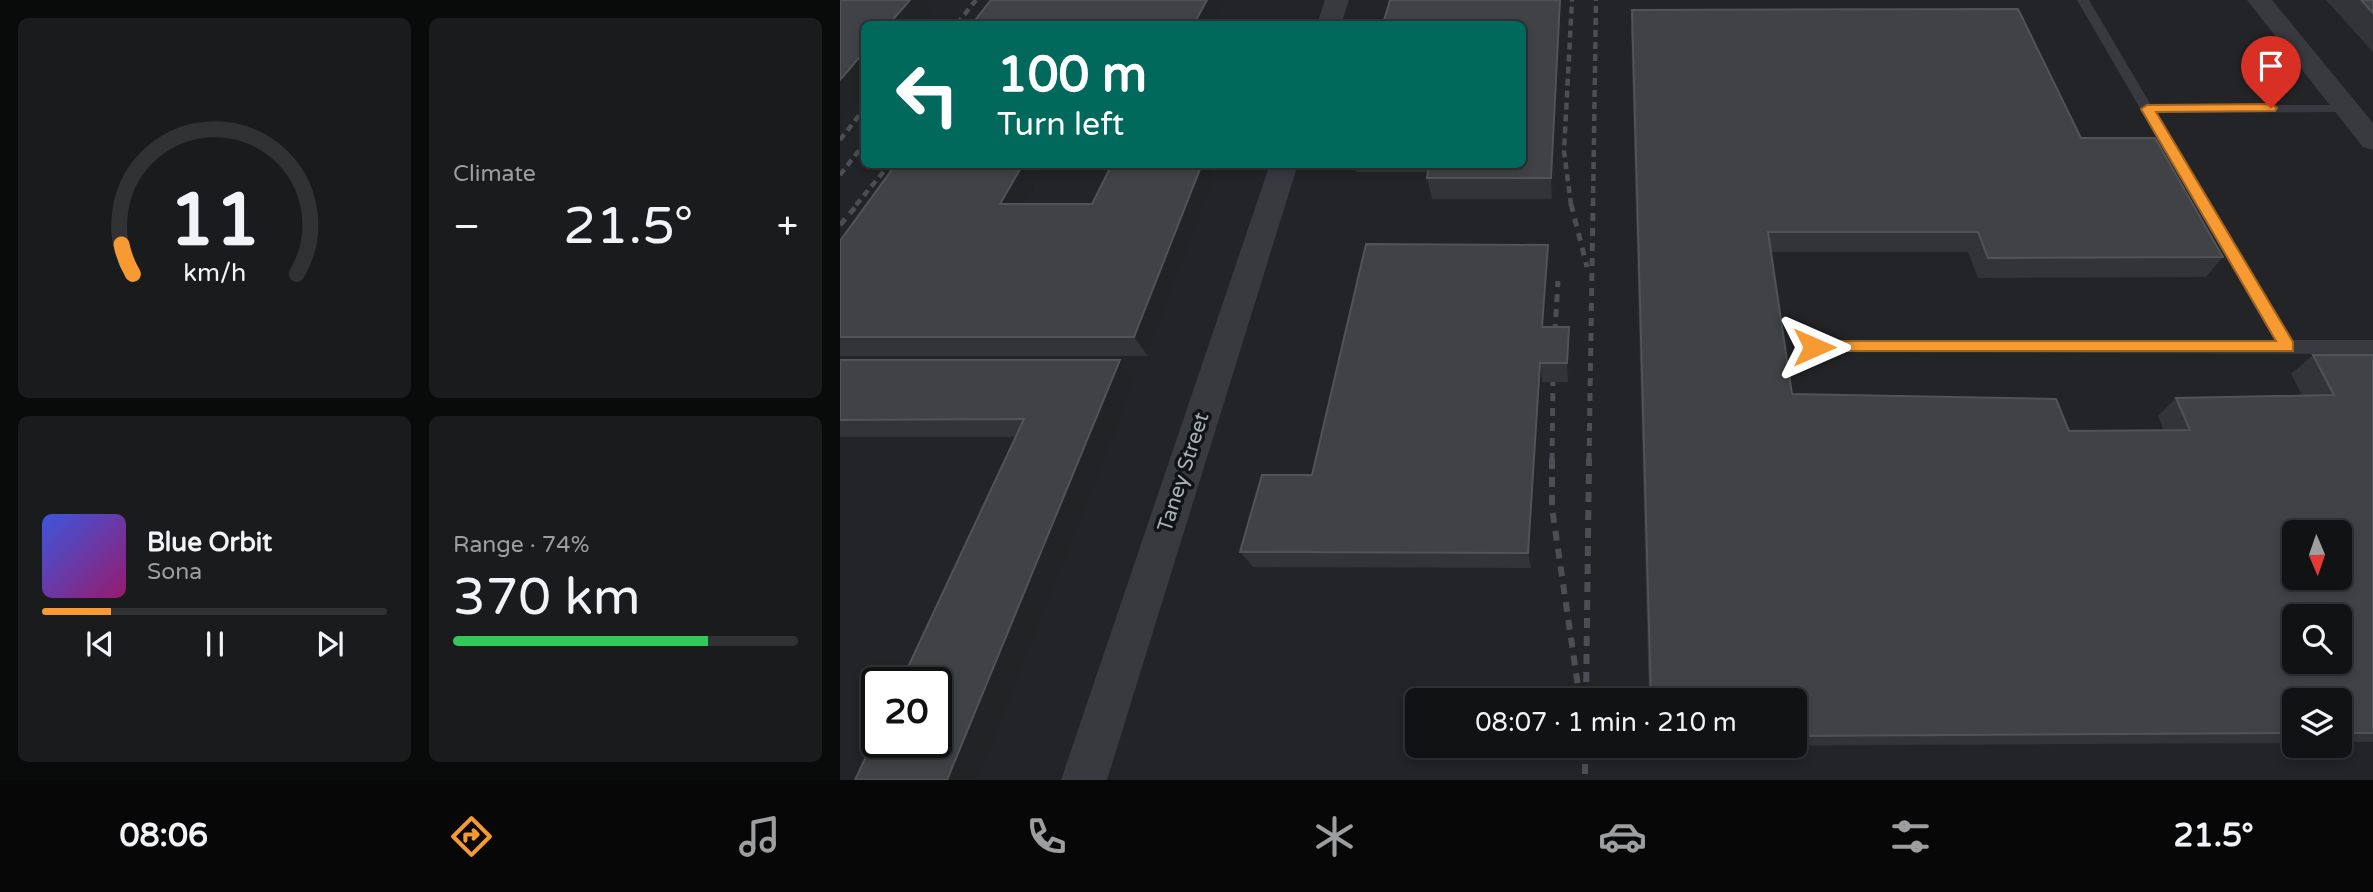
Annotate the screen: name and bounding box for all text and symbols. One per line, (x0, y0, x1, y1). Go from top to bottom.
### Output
pin (2241, 36, 2301, 108)
text: 100 m (997, 46, 1147, 105)
icon: arrive (2252, 47, 2290, 85)
icon: left (882, 49, 973, 140)
text: Turn left (997, 106, 1124, 144)
text: Climate (453, 160, 536, 188)
text: 11 (169, 177, 260, 265)
text: 21.5° (563, 195, 693, 258)
text: − (453, 204, 480, 250)
text: + (777, 204, 798, 250)
text: km/h (183, 258, 246, 288)
position arrow (1777, 310, 1851, 384)
street label: Taney Street (1152, 409, 1215, 535)
north arrow (2282, 520, 2352, 590)
map controls (2282, 520, 2352, 758)
text: Blue Orbit (147, 527, 272, 558)
text: Range · 74% (453, 531, 589, 559)
text: Sona (147, 558, 202, 586)
text: 370 km (453, 566, 641, 629)
button: search (2282, 604, 2352, 674)
icon: previous (81, 625, 119, 663)
icon: pause (196, 625, 234, 663)
icon: next (311, 625, 349, 663)
speed limit sign: 20 (861, 667, 952, 758)
button: layers (2282, 688, 2352, 758)
text: 08:07 · 1 min · 210 m (1475, 707, 1737, 738)
icon: directions (447, 812, 496, 861)
icon: music (735, 812, 784, 861)
icon: phone (1022, 812, 1071, 861)
icon: climate (1310, 812, 1359, 861)
icon: car (1598, 812, 1647, 861)
icon: filters (1886, 812, 1935, 861)
text: 08:06 (119, 817, 208, 855)
text: 21.5° (2173, 817, 2254, 855)

